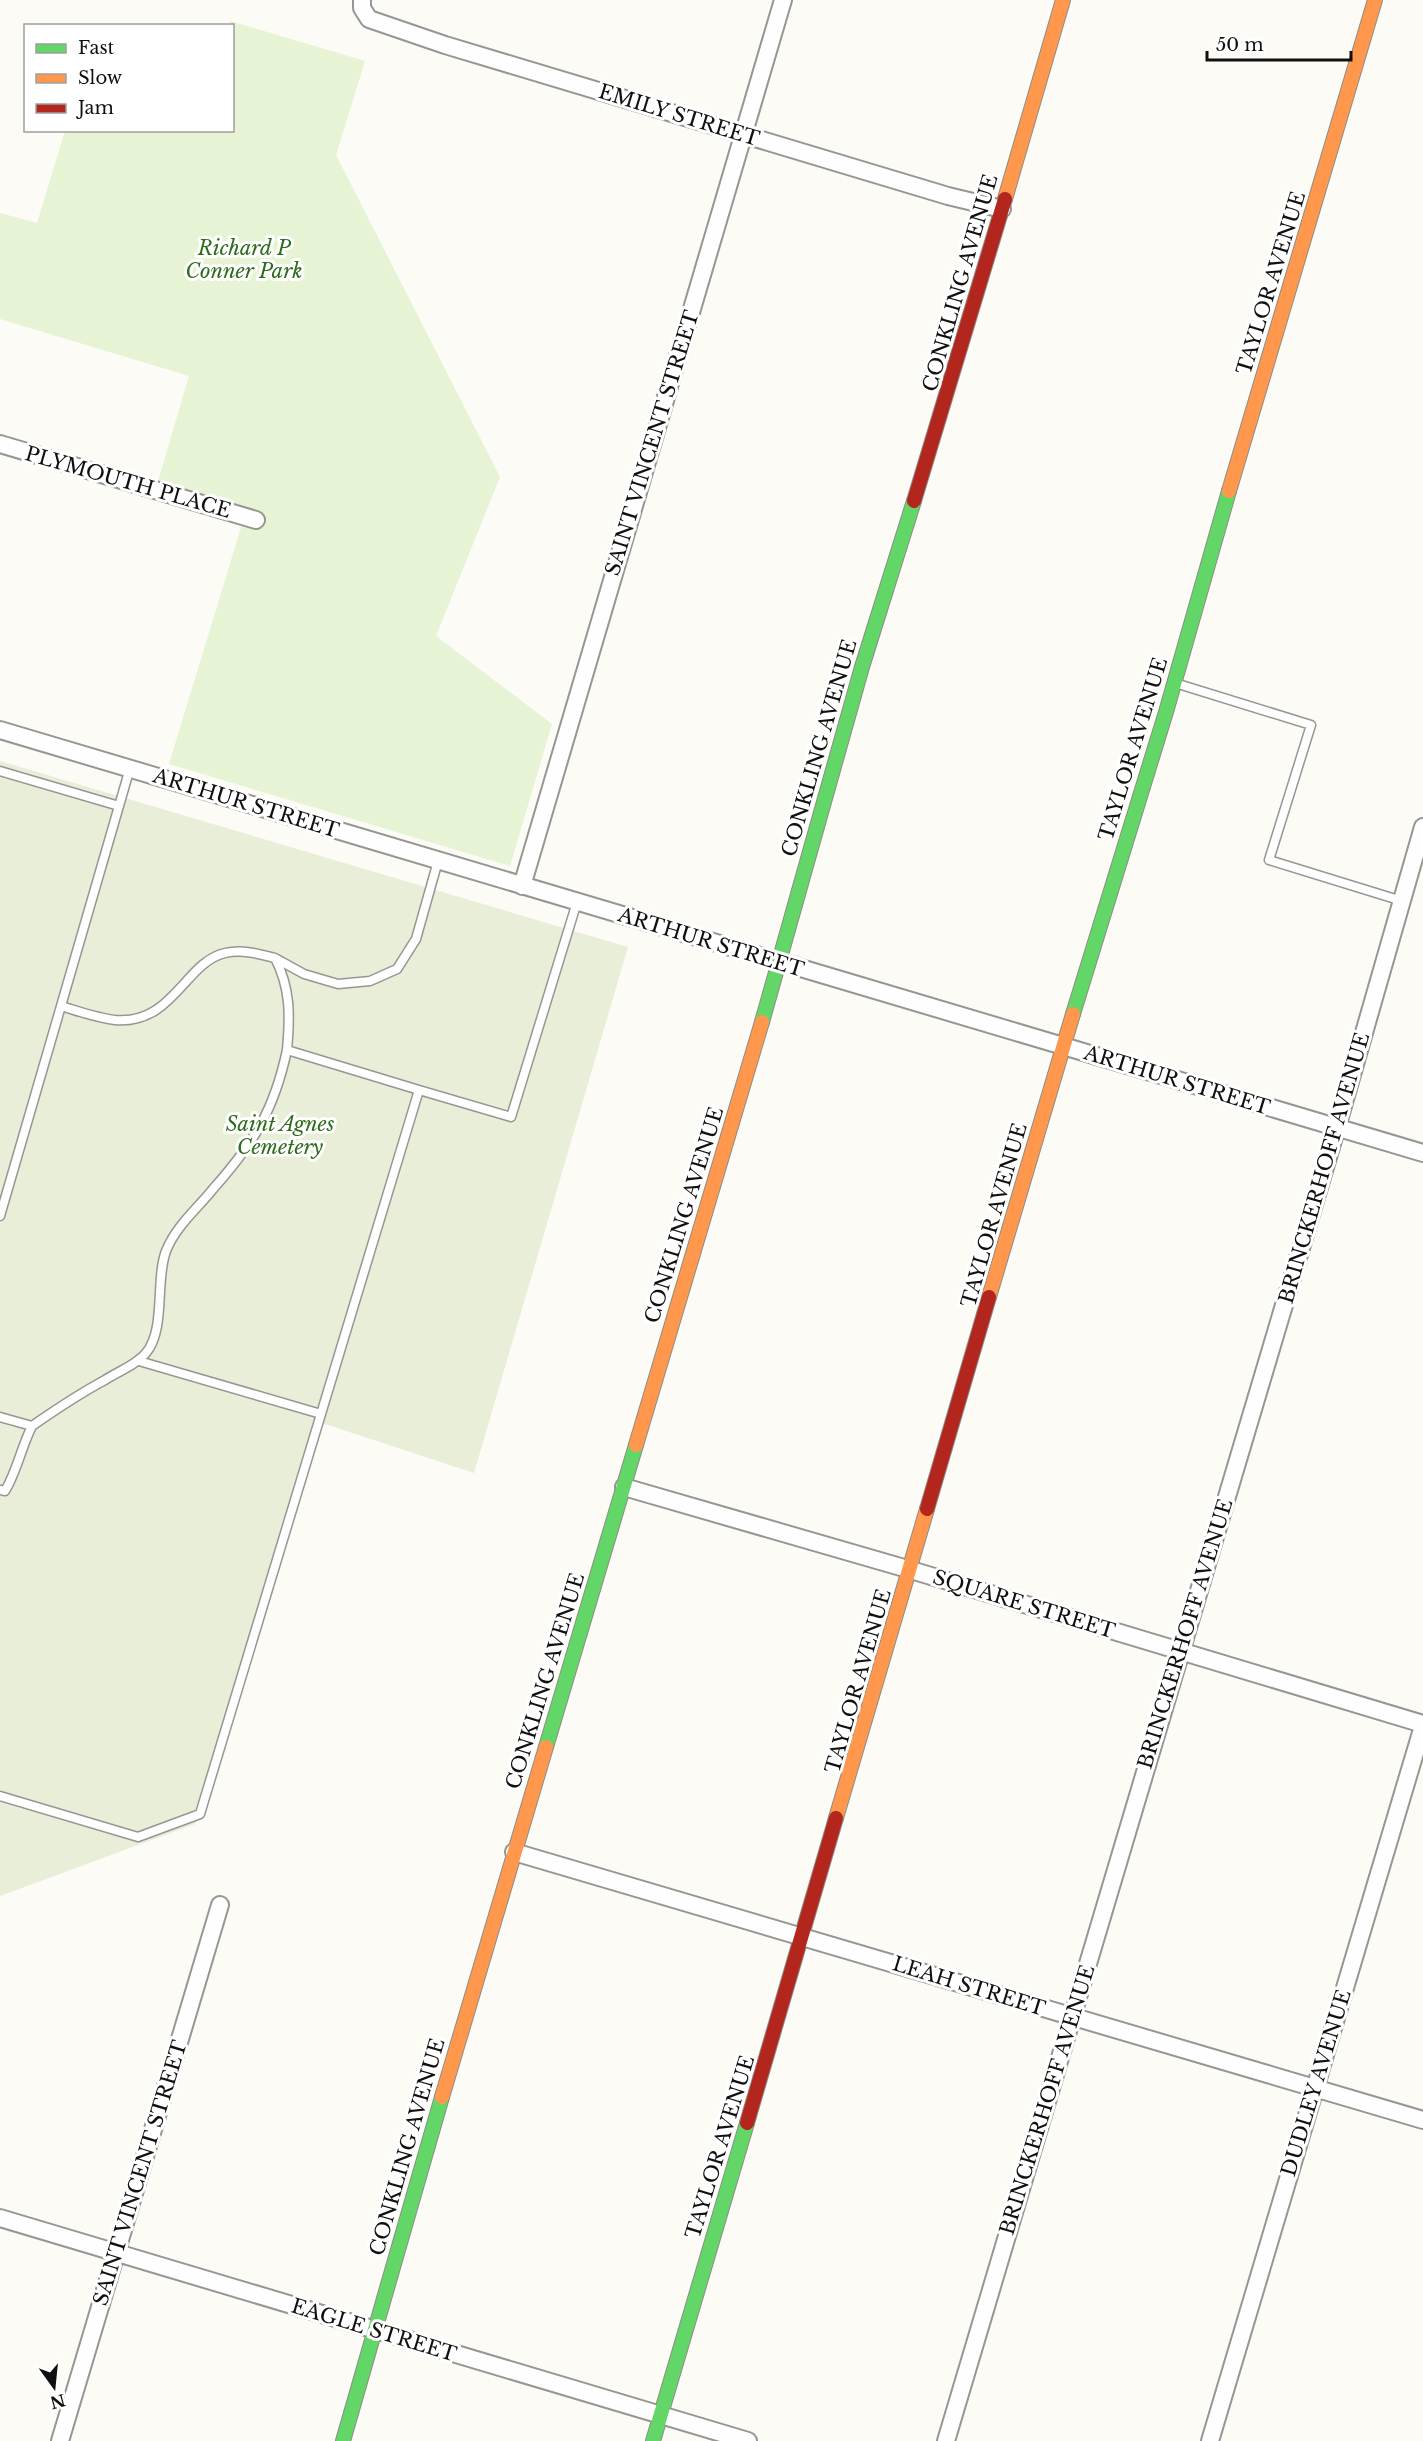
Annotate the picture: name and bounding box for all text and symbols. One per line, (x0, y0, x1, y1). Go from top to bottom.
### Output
legend (24, 24, 234, 132)
scale bar (1207, 24, 1351, 62)
text: 50 m (1216, 34, 1264, 56)
text: Fast (78, 37, 115, 59)
text: Slow (78, 67, 123, 89)
street label: EMILY STREET (596, 79, 762, 151)
text: Jam (76, 97, 114, 119)
street label: CONKLING AVENUE (917, 172, 1003, 394)
street label: TAYLOR AVENUE (1232, 188, 1310, 378)
park label: Richard P Conner Park (185, 236, 303, 283)
street label: SAINT VINCENT STREET (600, 308, 704, 578)
street label: PLYMOUTH PLACE (22, 441, 234, 523)
street label: CONKLING AVENUE (776, 637, 862, 859)
street label: TAYLOR AVENUE (1094, 654, 1172, 844)
street label: ARTHUR STREET (149, 763, 342, 843)
street label: ARTHUR STREET (614, 902, 807, 982)
street label: BRINCKERHOFF AVENUE (1274, 1030, 1374, 1306)
street label: ARTHUR STREET (1080, 1040, 1273, 1120)
street label: CONKLING AVENUE (640, 1104, 728, 1326)
park label: Saint Agnes Cemetery (226, 1112, 335, 1159)
street label: TAYLOR AVENUE (956, 1120, 1032, 1310)
street label: BRINCKERHOFF AVENUE (1132, 1496, 1238, 1772)
street label: SQUARE STREET (930, 1565, 1118, 1643)
street label: CONKLING AVENUE (501, 1570, 589, 1792)
street label: TAYLOR AVENUE (820, 1586, 896, 1776)
street label: LEAH STREET (890, 1951, 1048, 2021)
street label: BRINCKERHOFF AVENUE (994, 1962, 1100, 2238)
street label: DUDLEY AVENUE (1276, 1987, 1356, 2179)
street label: CONKLING AVENUE (364, 2036, 450, 2258)
street label: SAINT VINCENT STREET (88, 2038, 192, 2308)
street label: TAYLOR AVENUE (681, 2052, 759, 2242)
street label: EAGLE STREET (289, 2293, 459, 2367)
north arrow (24, 2357, 84, 2417)
text: N (48, 2390, 68, 2413)

